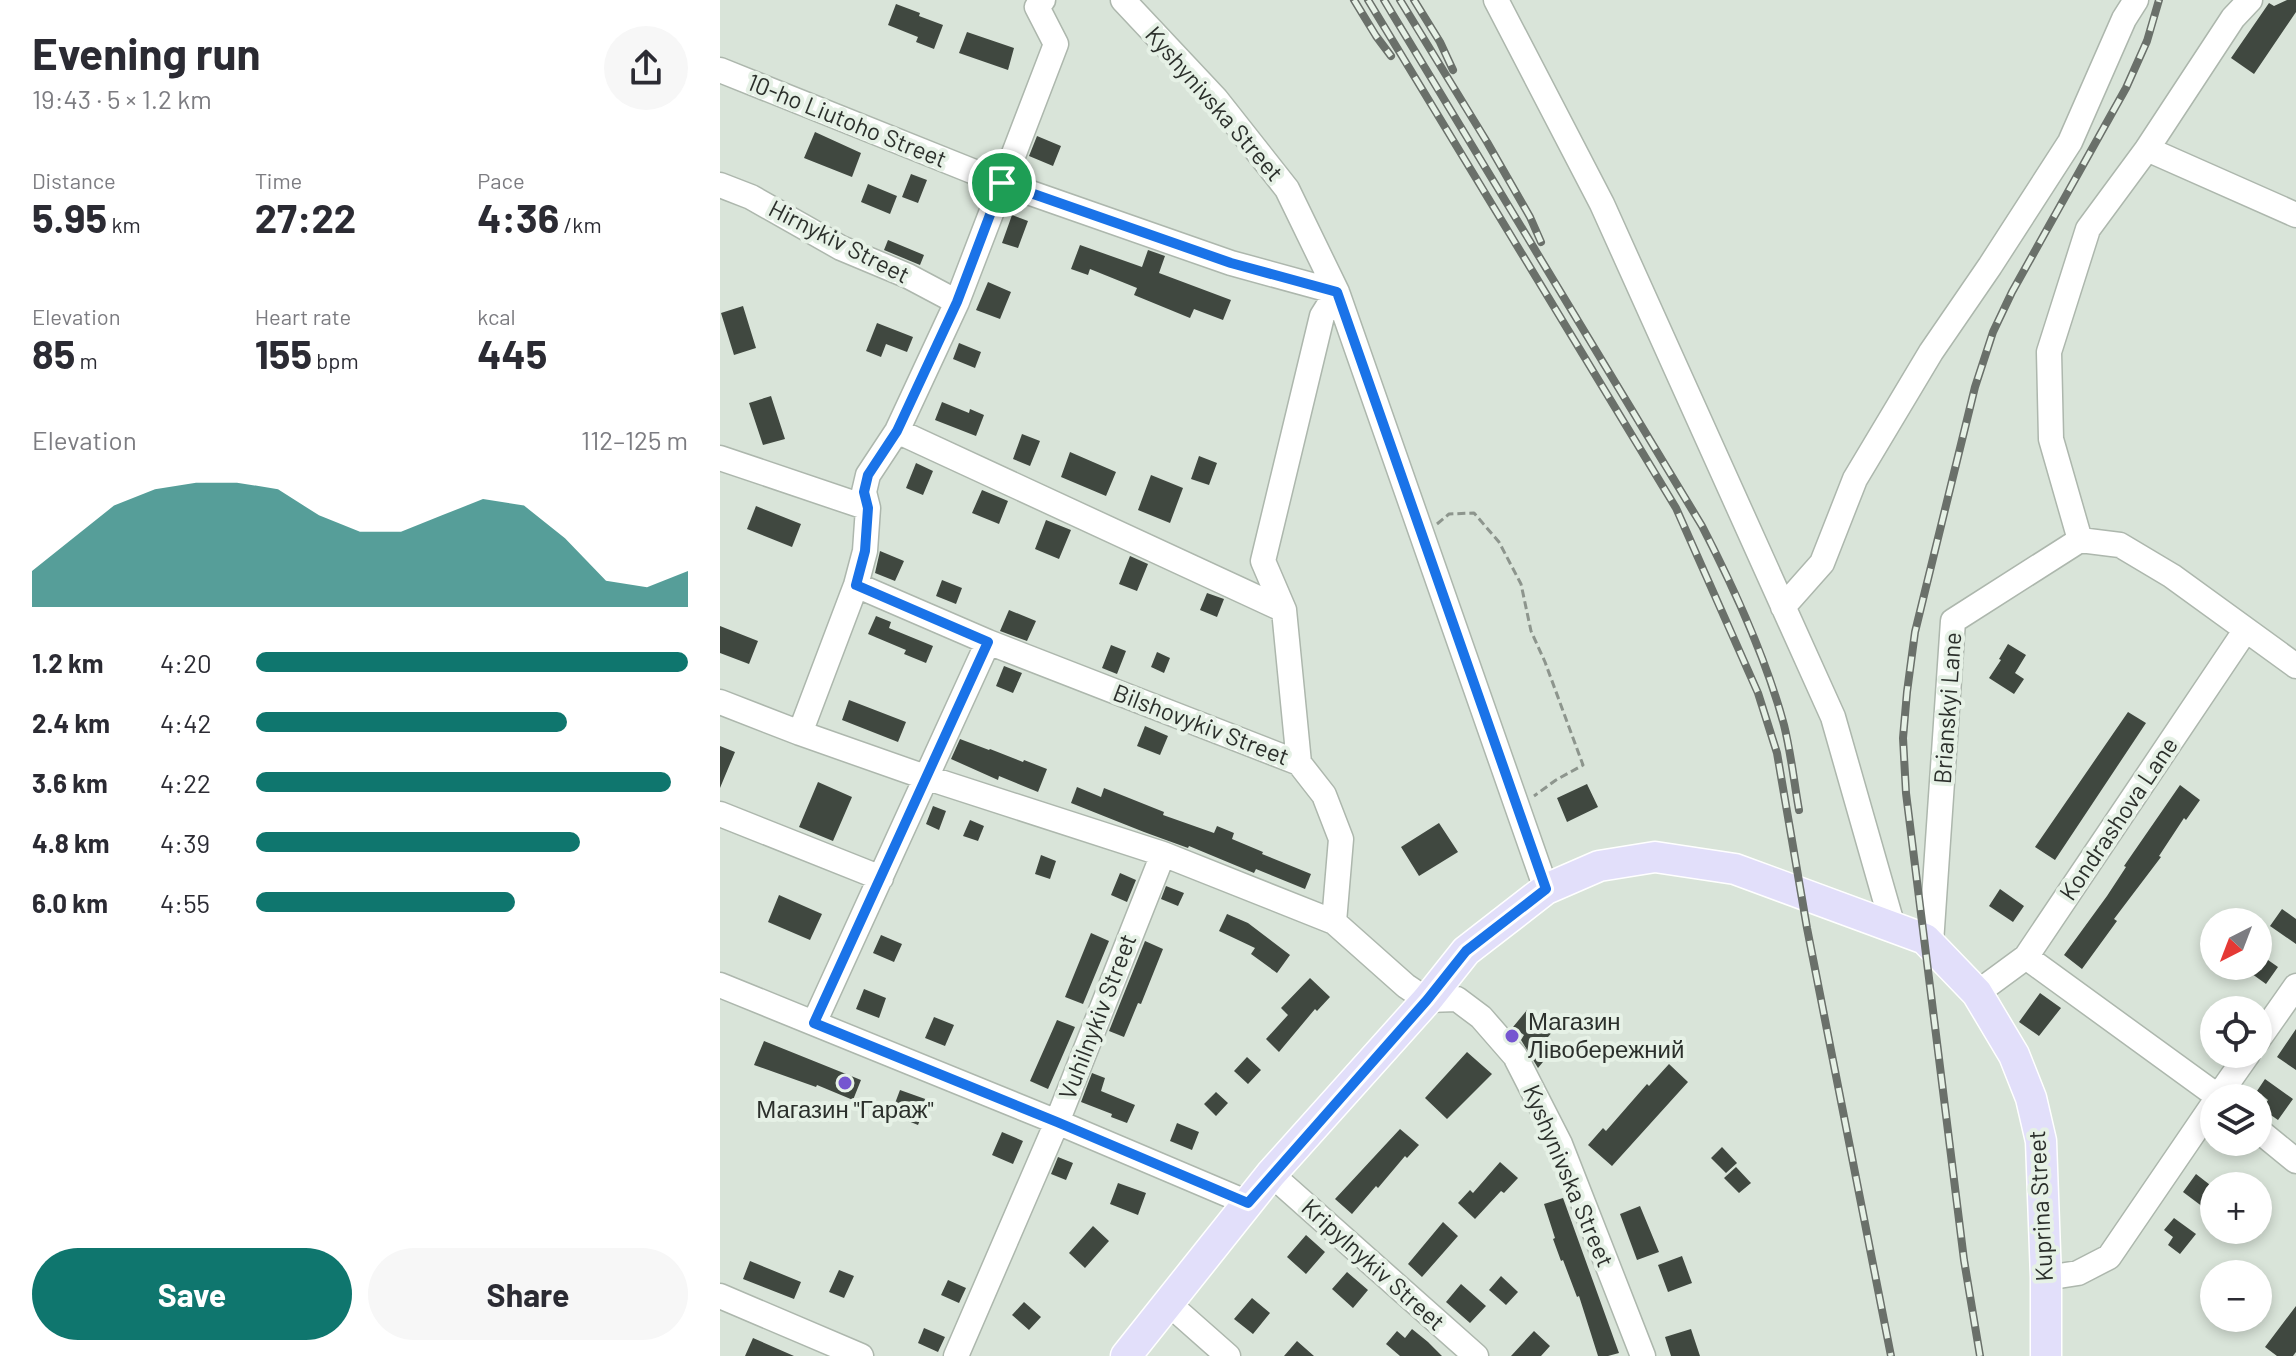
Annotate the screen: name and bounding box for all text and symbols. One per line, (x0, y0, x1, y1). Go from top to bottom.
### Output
street label: Kyshynivska Street (1140, 20, 1290, 186)
text: Evening run (32, 26, 261, 79)
button: share (604, 26, 688, 110)
street label: 10-ho Liutoho Street (744, 66, 951, 173)
text: 19:43 · 5 × 1.2 km (32, 83, 212, 114)
pin (968, 149, 1036, 217)
icon: arrive (980, 161, 1024, 205)
text: Distance (32, 167, 116, 193)
text: Time (255, 167, 302, 193)
text: Pace (477, 167, 525, 193)
text: 5.95 (32, 193, 107, 241)
text: 27:22 (255, 193, 356, 241)
text: 4:36 (477, 193, 559, 241)
street label: Hirnykiv Street (764, 193, 915, 289)
text: km (107, 211, 141, 237)
text: /km (559, 211, 602, 237)
text: Elevation (32, 303, 121, 329)
text: Heart rate (255, 303, 351, 329)
text: kcal (477, 303, 516, 329)
text: 85 (32, 329, 75, 377)
text: 155 (255, 329, 312, 377)
text: 445 (477, 329, 547, 377)
text: m (75, 347, 98, 373)
text: bpm (312, 347, 359, 373)
text: Elevation (32, 424, 137, 455)
text: 112–125 m (581, 424, 688, 455)
street label: Brianskyi Lane (1927, 631, 1966, 785)
text: 1.2 km (32, 647, 104, 678)
text: 4:20 (160, 647, 212, 678)
street label: Bilshovykiv Street (1110, 677, 1294, 770)
text: 2.4 km (32, 707, 110, 738)
text: 4:42 (160, 707, 211, 738)
street label: Kondrashova Lane (2052, 731, 2183, 905)
text: 3.6 km (32, 767, 108, 798)
text: 4:22 (160, 767, 211, 798)
text: 4.8 km (32, 827, 110, 858)
text: 4:39 (160, 827, 210, 858)
text: 6.0 km (32, 887, 108, 918)
text: 4:55 (160, 887, 210, 918)
north arrow (2200, 908, 2272, 980)
map controls (2200, 908, 2272, 1332)
street label: Vuhilnykiv Street (1052, 930, 1142, 1103)
button: locate (2200, 996, 2272, 1068)
place label: Магазин Лівобережний (1528, 1006, 1684, 1063)
marker: Магазин Лівобережний (1503, 1027, 1521, 1045)
marker: Магазин "Гараж" (836, 1074, 854, 1092)
street label: Kyshynivska Street (1518, 1080, 1621, 1271)
button: layers (2200, 1084, 2272, 1156)
place label: Магазин "Гараж" (756, 1094, 934, 1123)
street label: Kuprina Street (2021, 1130, 2058, 1282)
button: + (2200, 1172, 2272, 1244)
street label: Kripylnykiv Street (1296, 1192, 1452, 1336)
button: Save (32, 1248, 352, 1340)
button: Share (368, 1248, 688, 1340)
button: − (2200, 1260, 2272, 1332)

